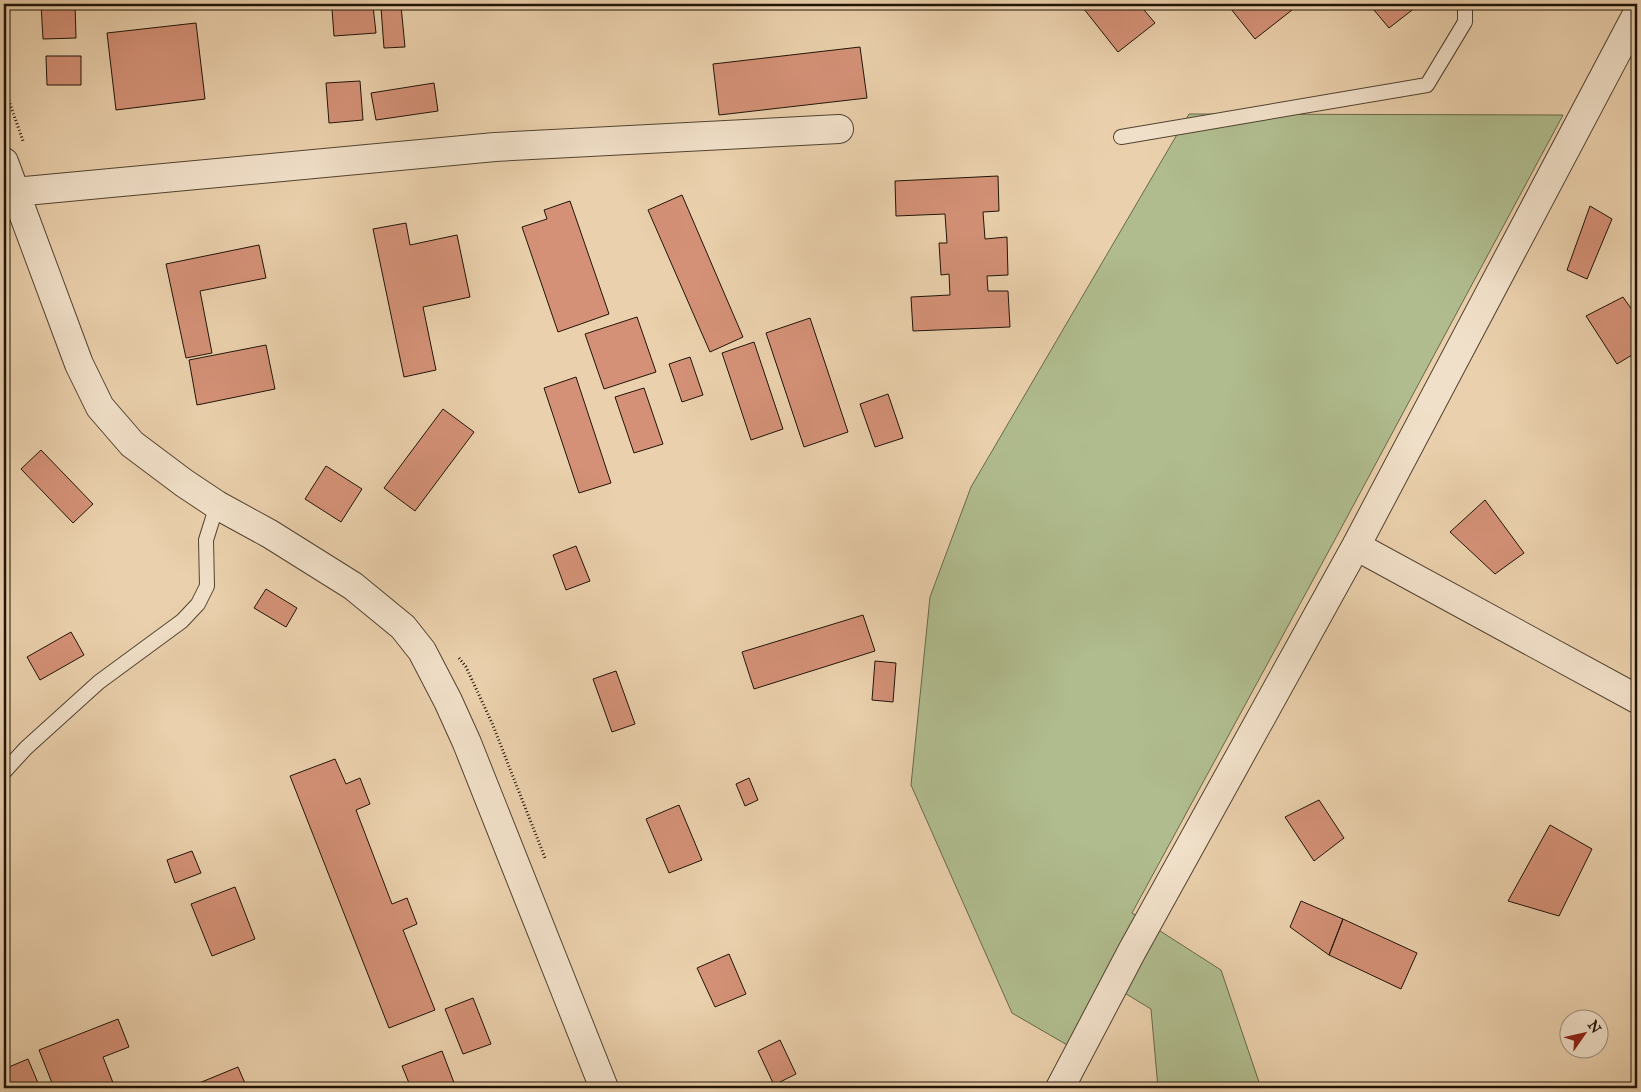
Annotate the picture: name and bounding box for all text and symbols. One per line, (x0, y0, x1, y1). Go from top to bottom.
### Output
north arrow (1558, 1010, 1608, 1060)
text: N (1584, 1017, 1605, 1037)

